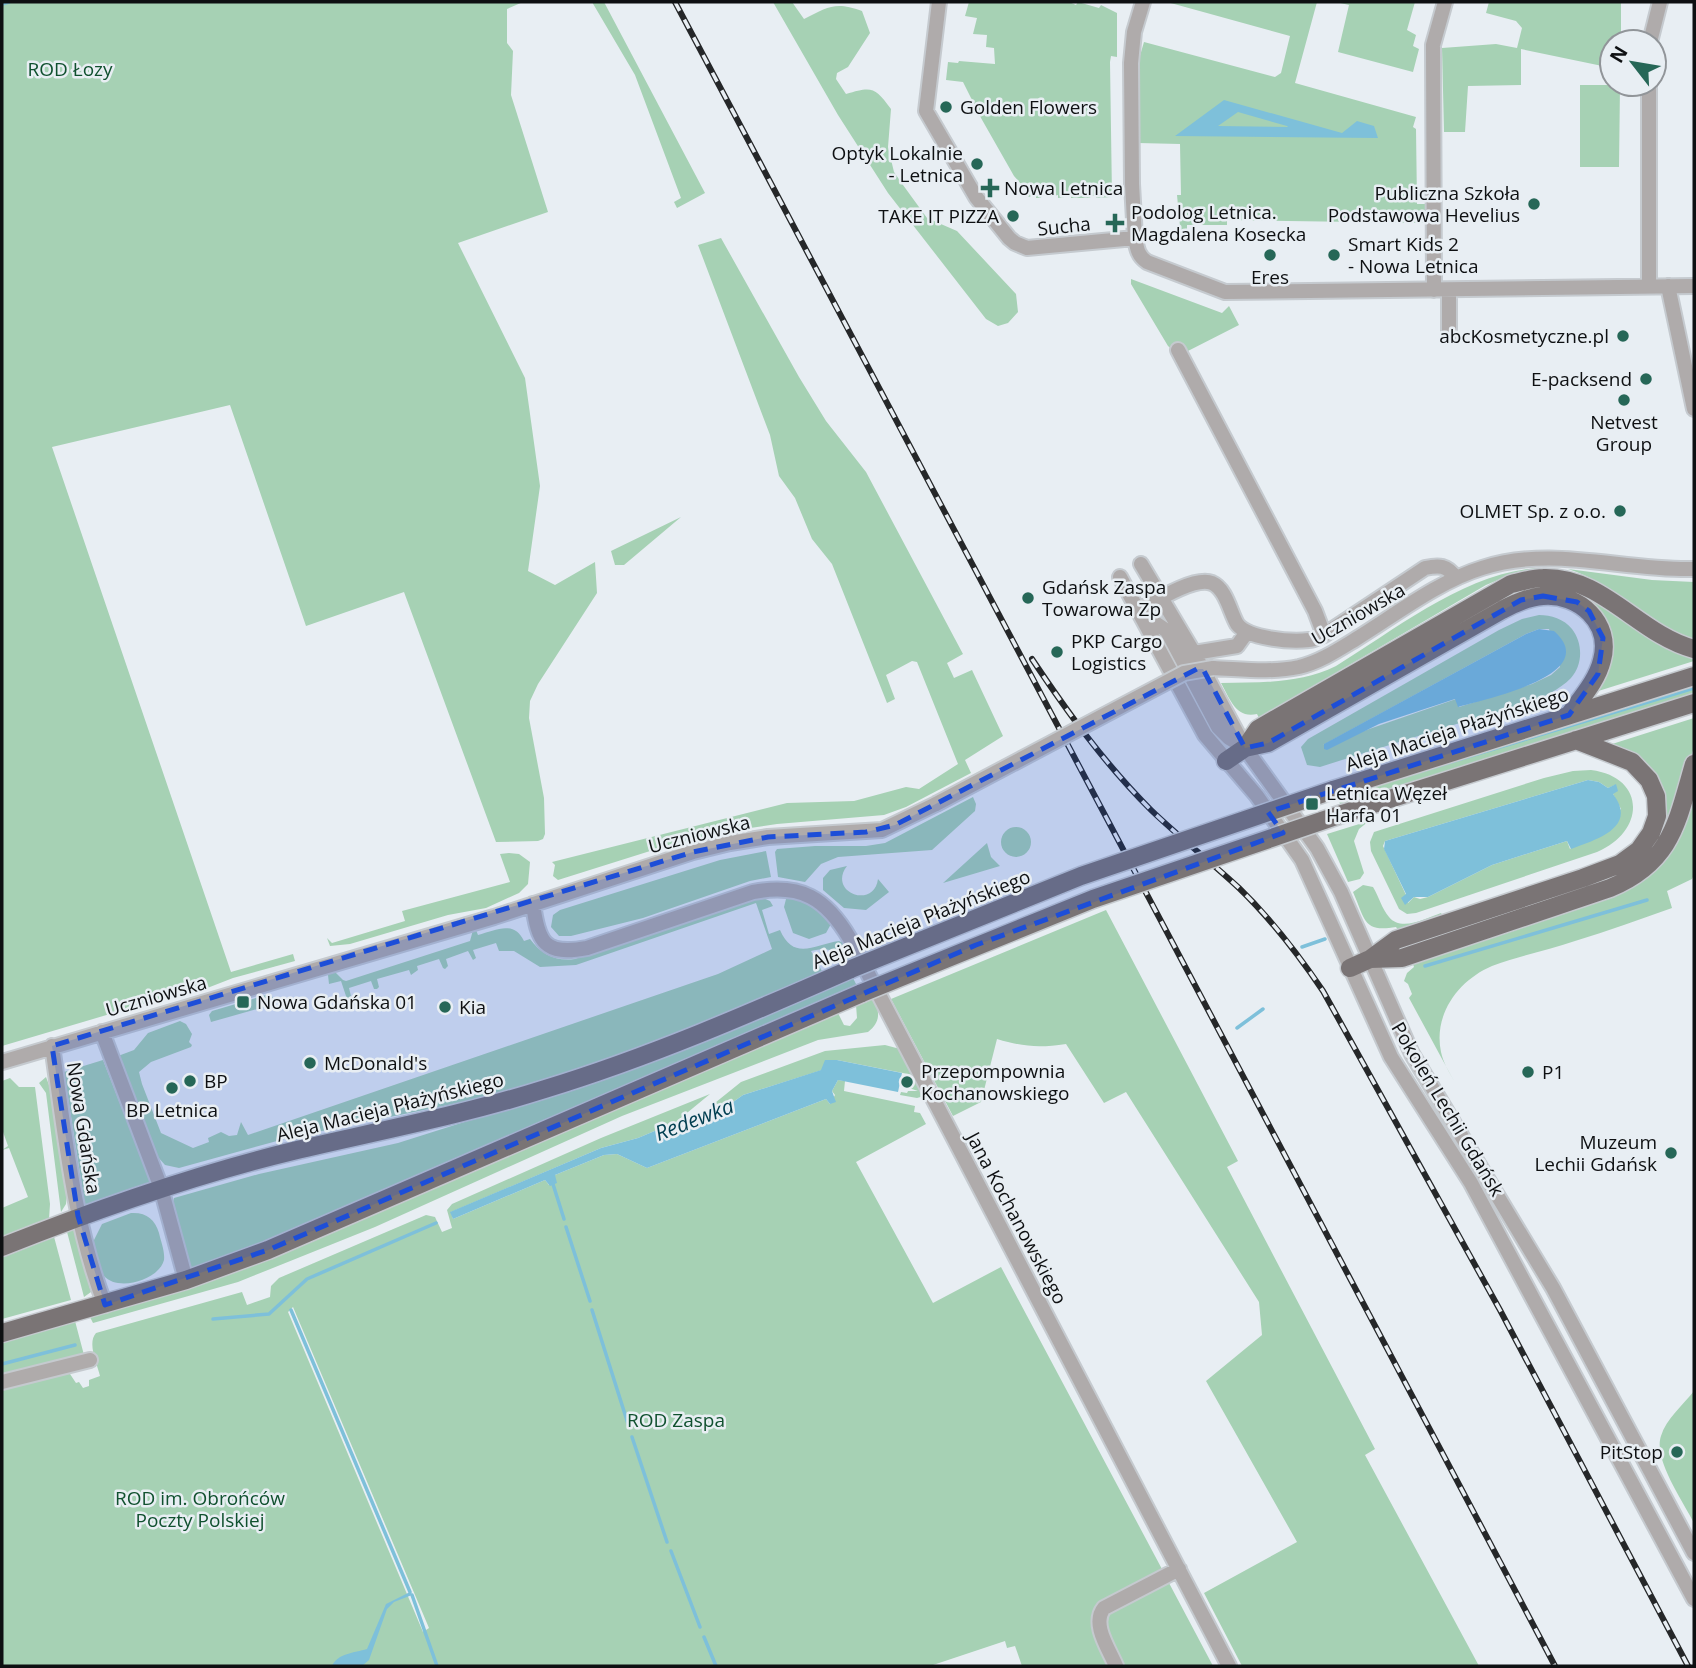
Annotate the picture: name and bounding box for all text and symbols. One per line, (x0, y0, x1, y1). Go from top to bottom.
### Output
north arrow (1598, 28, 1668, 98)
text: N (1603, 41, 1634, 68)
park label: ROD Łozy (28, 56, 113, 82)
place label: Golden Flowers (960, 94, 1097, 120)
marker: Golden Flowers (938, 99, 954, 115)
place label: Optyk Lokalnie - Letnica (832, 140, 963, 188)
marker: Optyk Lokalnie - Letnica (969, 156, 985, 172)
place label: Nowa Letnica (1004, 175, 1123, 201)
marker: Nowa Letnica (982, 180, 998, 196)
place label: Publiczna Szkoła Podstawowa Hevelius (1328, 180, 1520, 228)
marker: Publiczna Szkoła Podstawowa Hevelius (1526, 196, 1542, 212)
place label: Podolog Letnica. Magdalena Kosecka (1131, 199, 1306, 247)
place label: TAKE IT PIZZA (878, 203, 999, 229)
marker: TAKE IT PIZZA (1005, 208, 1021, 224)
street label: Sucha (1036, 210, 1092, 242)
marker: Podolog Letnica. Magdalena Kosecka (1105, 213, 1125, 233)
place label: Smart Kids 2 - Nowa Letnica (1348, 231, 1478, 279)
marker: Eres (1262, 247, 1278, 263)
marker: Smart Kids 2 - Nowa Letnica (1326, 247, 1342, 263)
place label: Eres (1251, 264, 1289, 290)
place label: abcKosmetyczne.pl (1439, 323, 1609, 349)
marker: abcKosmetyczne.pl (1615, 328, 1631, 344)
place label: E-packsend (1531, 366, 1632, 392)
marker: E-packsend (1638, 371, 1654, 387)
marker: Netvest Group (1616, 392, 1632, 408)
place label: Netvest Group (1590, 409, 1658, 457)
place label: OLMET Sp. z o.o. (1460, 498, 1606, 524)
marker: OLMET Sp. z o.o. (1612, 503, 1628, 519)
place label: Gdańsk Zaspa Towarowa Zp (1042, 574, 1166, 622)
street label: Uczniowska (1306, 577, 1410, 651)
marker: Gdańsk Zaspa Towarowa Zp (1020, 590, 1036, 606)
place label: PKP Cargo Logistics (1071, 628, 1162, 676)
marker: PKP Cargo Logistics (1049, 644, 1065, 660)
street label: Aleja Macieja Płażyńskiego (1342, 681, 1572, 777)
place label: Letnica Węzeł Harfa 01 (1326, 780, 1447, 828)
marker: Letnica Węzeł Harfa 01 (1304, 796, 1320, 812)
street label: Uczniowska (645, 809, 753, 859)
street label: Aleja Macieja Płażyńskiego (808, 863, 1034, 975)
street label: Uczniowska (102, 969, 210, 1023)
place label: Nowa Gdańska 01 (257, 989, 417, 1015)
marker: Nowa Gdańska 01 (235, 994, 251, 1010)
place label: Kia (459, 994, 486, 1020)
marker: Kia (437, 999, 453, 1015)
street label: Pokoleń Lechii Gdańsk (1386, 1017, 1510, 1201)
place label: McDonald's (324, 1050, 427, 1076)
marker: McDonald's (302, 1055, 318, 1071)
place label: Przepompownia Kochanowskiego (921, 1058, 1069, 1106)
place label: P1 (1542, 1059, 1564, 1085)
street label: Nowa Gdańska (61, 1060, 107, 1196)
marker: P1 (1520, 1064, 1536, 1080)
street label: Aleja Macieja Płażyńskiego (274, 1066, 506, 1148)
place label: BP (204, 1068, 228, 1094)
marker: BP (182, 1073, 198, 1089)
marker: Przepompownia Kochanowskiego (899, 1074, 915, 1090)
marker: BP Letnica (164, 1080, 180, 1096)
water label: Redewka (651, 1091, 738, 1147)
place label: BP Letnica (126, 1097, 218, 1123)
street label: Jana Kochanowskiego (960, 1126, 1073, 1309)
place label: Muzeum Lechii Gdańsk (1534, 1129, 1657, 1177)
marker: Muzeum Lechii Gdańsk (1663, 1145, 1679, 1161)
park label: ROD Zaspa (627, 1407, 725, 1433)
place label: PitStop (1600, 1439, 1663, 1465)
marker: PitStop (1669, 1444, 1685, 1460)
park label: ROD im. Obrońców Poczty Polskiej (115, 1485, 285, 1533)

